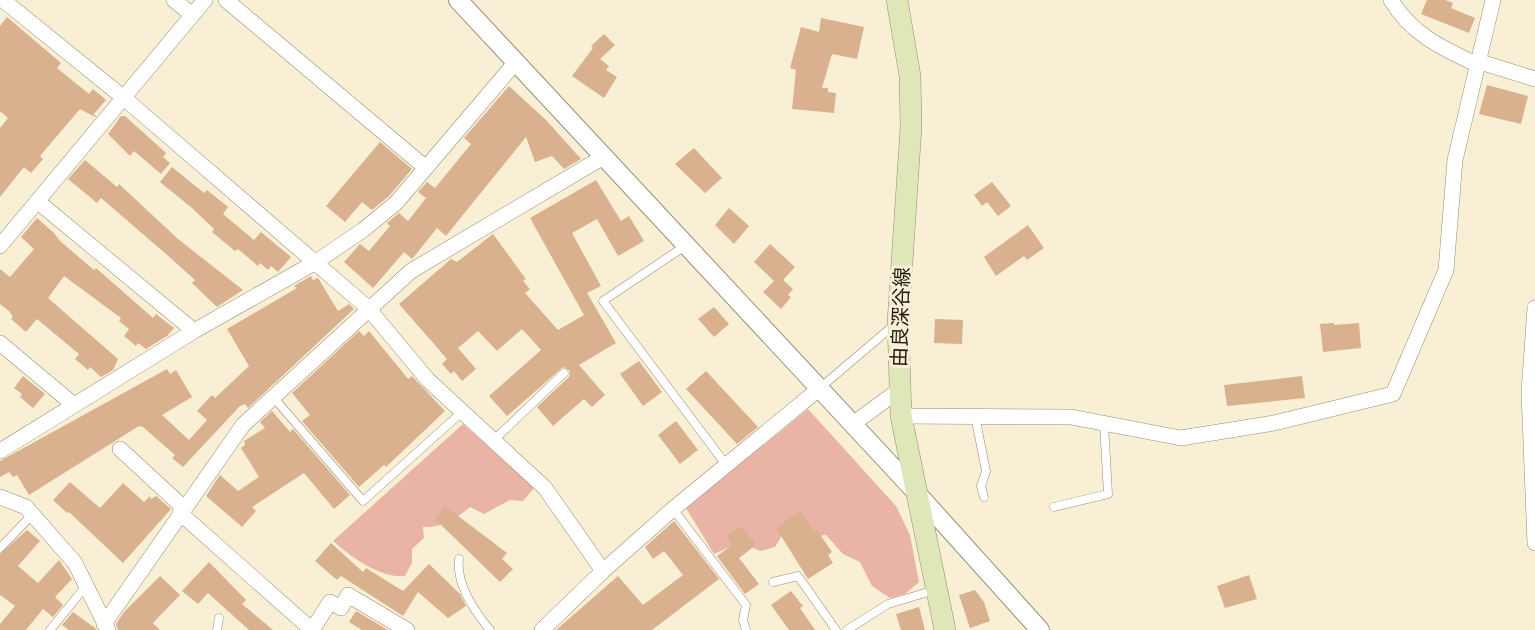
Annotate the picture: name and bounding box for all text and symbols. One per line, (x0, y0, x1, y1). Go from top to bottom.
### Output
street label: 由良深谷線 (886, 267, 916, 367)

